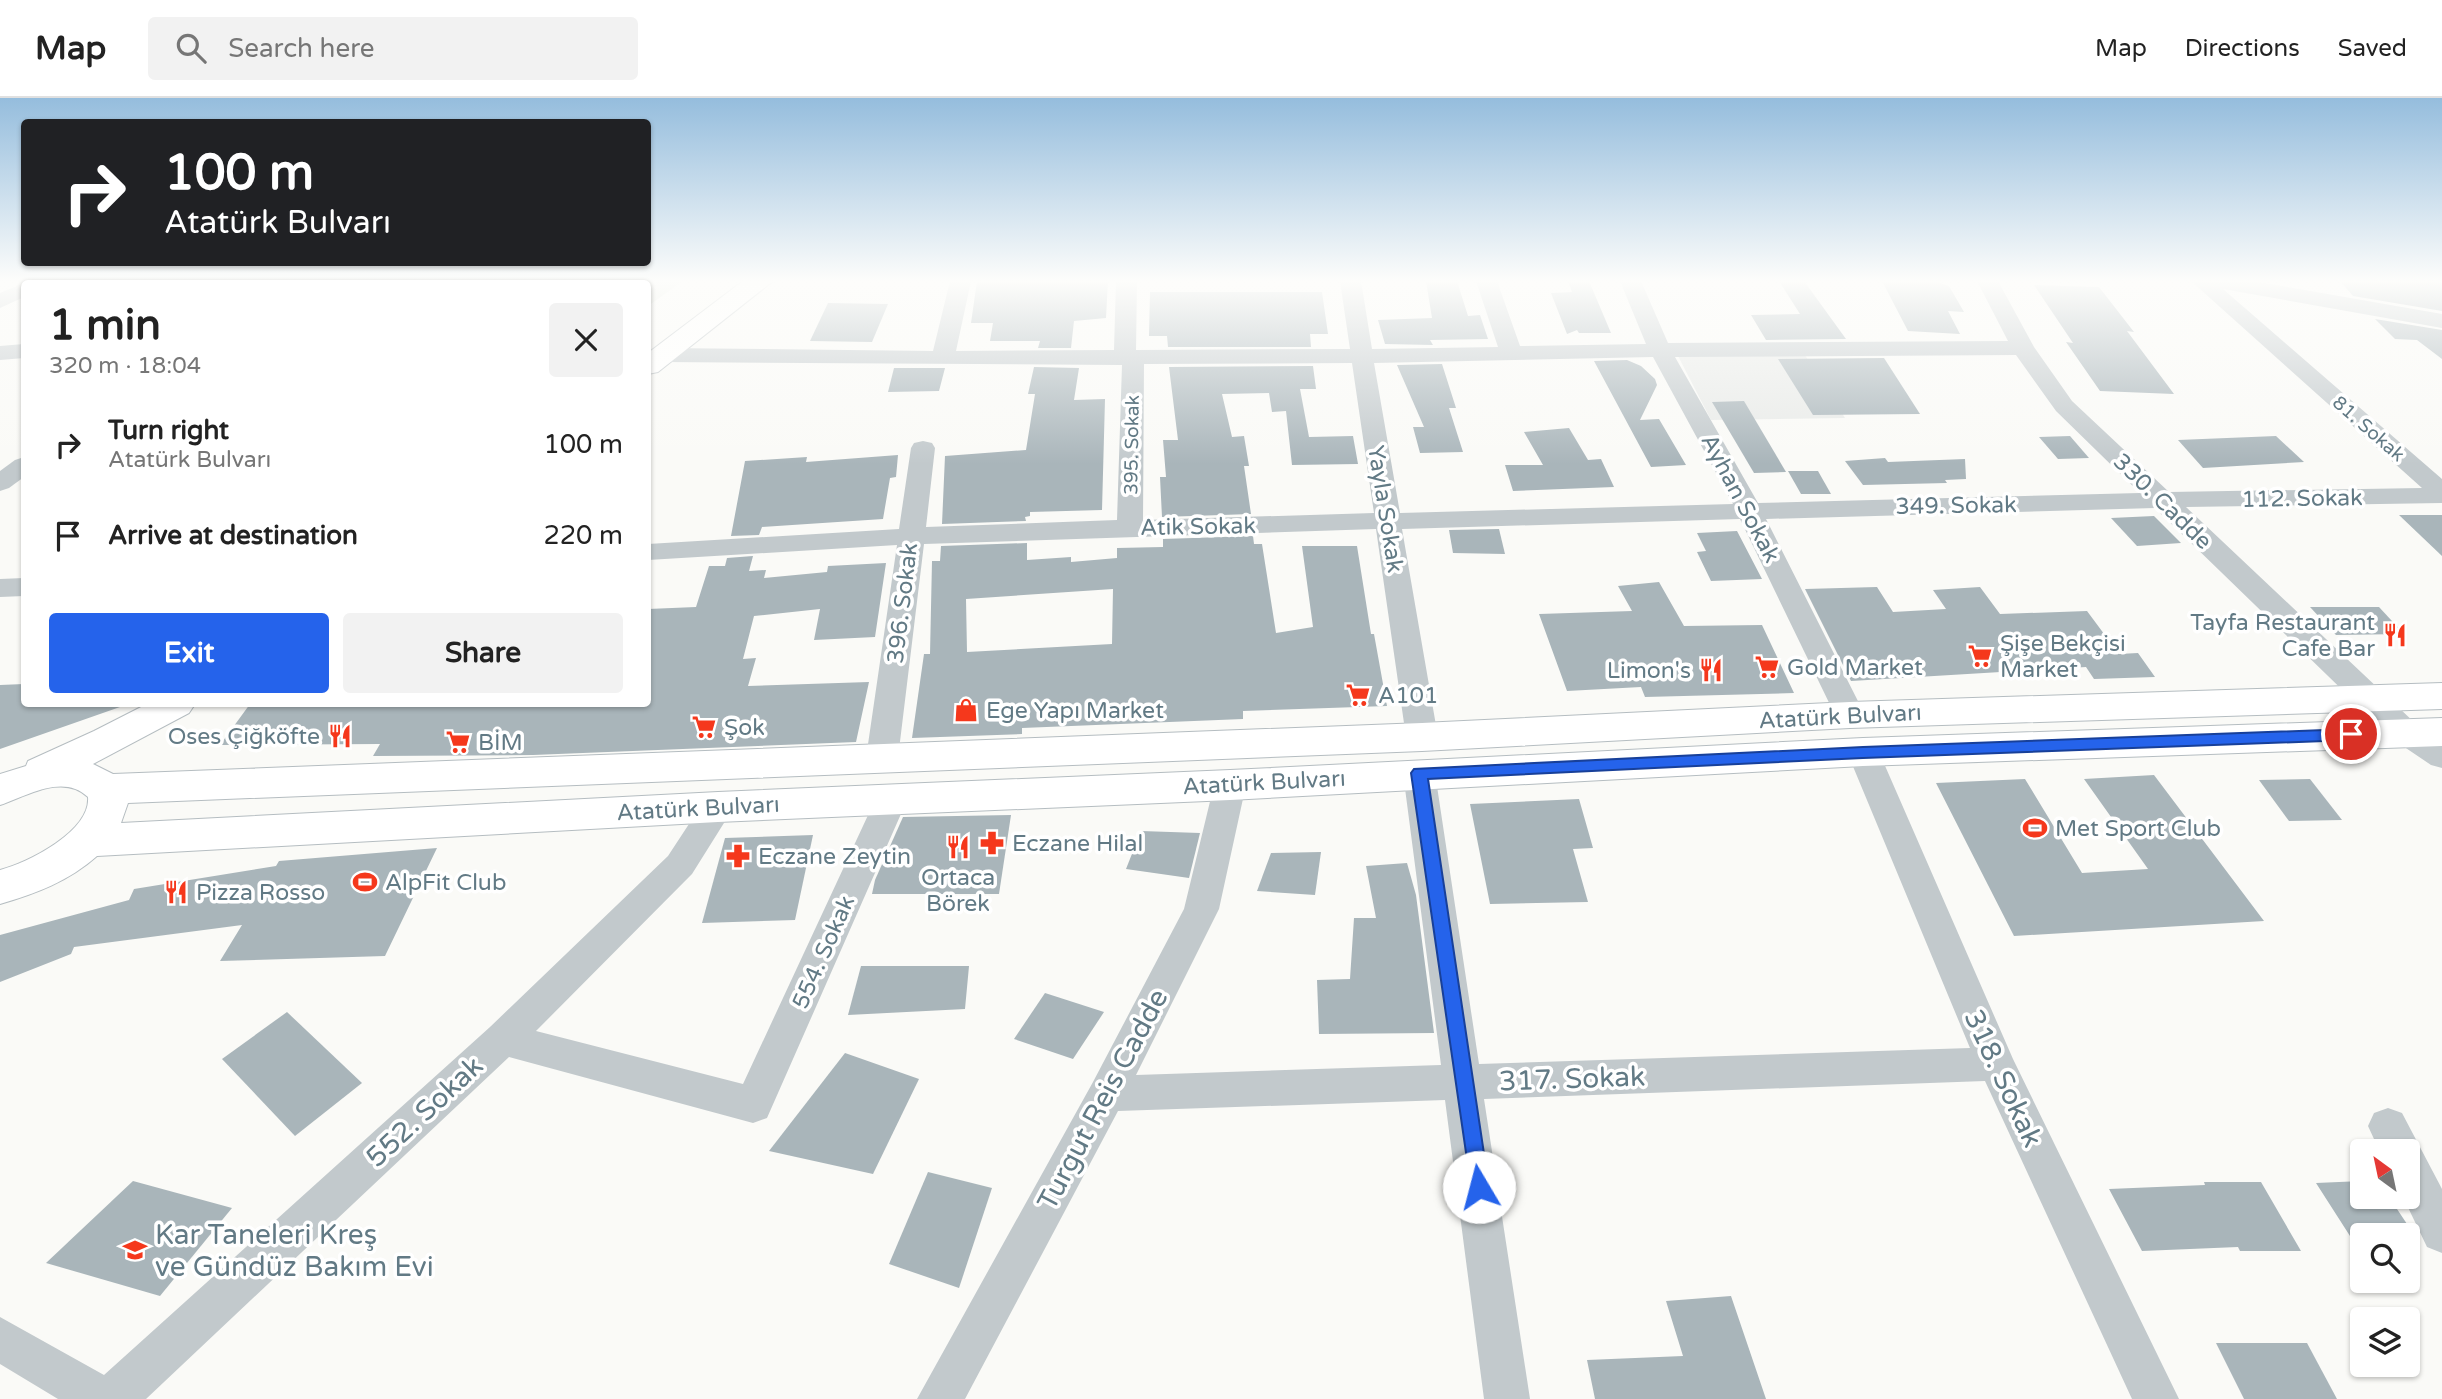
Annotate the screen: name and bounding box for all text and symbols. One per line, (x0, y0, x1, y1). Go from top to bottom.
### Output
search box (148, 17, 638, 80)
text: Map (35, 29, 106, 68)
icon: search (172, 29, 210, 67)
text: Search here (228, 33, 374, 64)
text: Map (2095, 34, 2147, 63)
text: Directions (2185, 34, 2300, 63)
text: Saved (2338, 34, 2407, 63)
text: 100 m (164, 144, 314, 203)
icon: right (49, 147, 140, 238)
text: Atatürk Bulvarı (164, 204, 391, 242)
text: 1 min (49, 300, 161, 351)
button: close (549, 303, 623, 377)
text: 320 m · 18:04 (49, 352, 201, 380)
street label: 81. Sokak (2328, 392, 2409, 466)
street label: 395. Sokak (1120, 395, 1144, 495)
text: Turn right (108, 415, 229, 446)
icon: right (49, 426, 87, 464)
text: 100 m (543, 429, 623, 460)
street label: Ayhan Sokak (1695, 429, 1786, 568)
street label: Yayla Sokak (1361, 444, 1409, 575)
text: Atatürk Bulvarı (108, 446, 271, 474)
street label: 330. Cadde (2107, 448, 2217, 556)
street label: 112. Sokak (2241, 484, 2363, 514)
street label: 349. Sokak (1895, 491, 2017, 521)
street label: Atik Sokak (1140, 512, 1256, 542)
icon: arrive (49, 517, 87, 555)
text: Arrive at destination (108, 520, 358, 551)
text: 220 m (543, 520, 623, 551)
street label: 396. Sokak (882, 541, 924, 665)
place label: Tayfa Restaurant Cafe Bar (2190, 609, 2375, 663)
button: Exit (49, 613, 329, 693)
button: Share (343, 613, 623, 693)
restaurant icon: Tayfa Restaurant Cafe Bar (2381, 621, 2409, 649)
place label: Şişe Bekçisi Market (2000, 630, 2126, 684)
supermarket icon: Şişe Bekçisi Market (1966, 642, 1994, 670)
supermarket icon: Gold Market (1753, 653, 1781, 681)
place label: Gold Market (1787, 654, 1923, 682)
restaurant icon: Limon's (1697, 656, 1725, 684)
place label: Limon's (1607, 657, 1691, 685)
supermarket icon: A101 (1344, 681, 1372, 709)
place label: A101 (1378, 682, 1439, 710)
shop icon: Ege Yapı Market (952, 696, 980, 724)
place label: Ege Yapı Market (986, 697, 1164, 725)
street label: Atatürk Bulvarı (1758, 699, 1922, 735)
pin (2321, 704, 2381, 764)
supermarket icon: Şok (690, 713, 718, 741)
place label: Şok (724, 714, 765, 742)
icon: arrive (2332, 715, 2370, 753)
restaurant icon: Oses Çiğköfte (326, 722, 354, 750)
place label: Oses Çiğköfte (168, 723, 320, 751)
supermarket icon: BİM (444, 728, 472, 756)
place label: BİM (478, 729, 523, 757)
street label: Atatürk Bulvarı (1182, 765, 1346, 801)
street label: Atatürk Bulvarı (616, 791, 780, 827)
sports icon: Met Sport Club (2021, 814, 2049, 842)
place label: Met Sport Club (2055, 815, 2221, 843)
pharmacy icon: Eczane Hilal (978, 829, 1006, 857)
place label: Eczane Hilal (1012, 830, 1143, 858)
restaurant icon: Ortaca Börek (944, 833, 972, 861)
pharmacy icon: Eczane Zeytin (724, 842, 752, 870)
place label: Eczane Zeytin (758, 843, 911, 871)
place label: Ortaca Börek (921, 864, 995, 918)
sports icon: AlpFit Club (351, 868, 379, 896)
place label: AlpFit Club (385, 869, 506, 897)
restaurant icon: Pizza Rosso (162, 878, 190, 906)
place label: Pizza Rosso (196, 879, 325, 907)
street label: 554. Sokak (786, 891, 861, 1013)
street label: Turgut Reis Cadde (1030, 983, 1175, 1216)
street label: 318. Sokak (1957, 1004, 2050, 1152)
street label: 552. Sokak (359, 1049, 490, 1174)
street label: 317. Sokak (1498, 1059, 1646, 1099)
north arrow (2350, 1139, 2420, 1209)
map controls (2350, 1139, 2420, 1377)
position arrow (1442, 1150, 1516, 1224)
place label: Kar Taneleri Kreş ve Gündüz Bakım Evi (155, 1218, 434, 1284)
button: search (2350, 1223, 2420, 1293)
school or university icon: Kar Taneleri Kreş ve Gündüz Bakım Evi (121, 1236, 149, 1264)
button: layers (2350, 1307, 2420, 1377)

